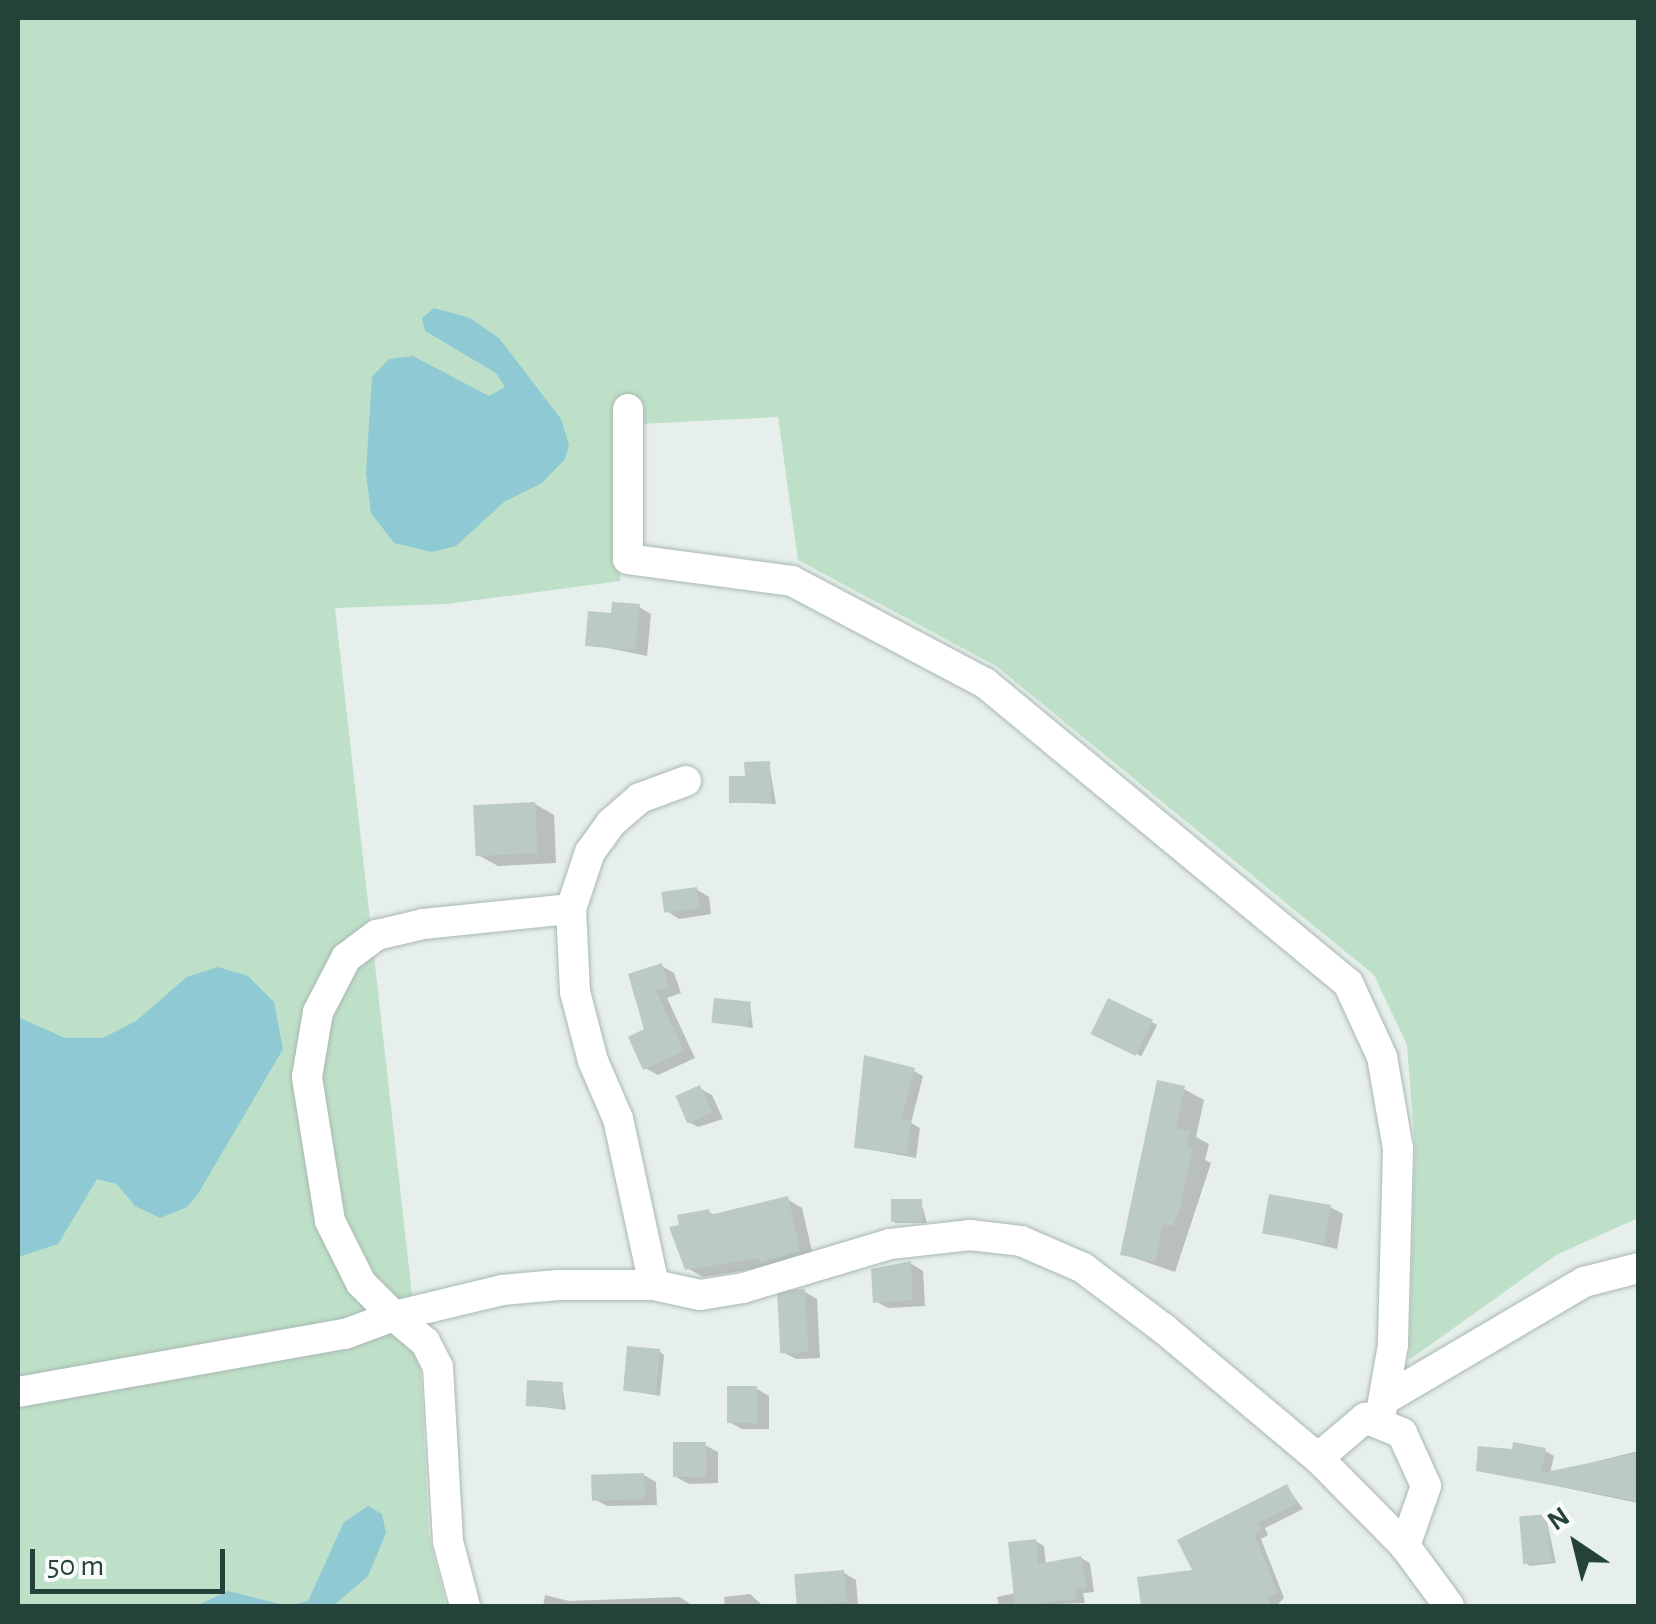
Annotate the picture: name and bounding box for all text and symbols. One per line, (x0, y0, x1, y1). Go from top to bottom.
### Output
north arrow (1526, 1494, 1626, 1594)
text: N (1543, 1502, 1575, 1536)
scale bar (35, 1529, 230, 1591)
text: 50 m (47, 1551, 104, 1581)

